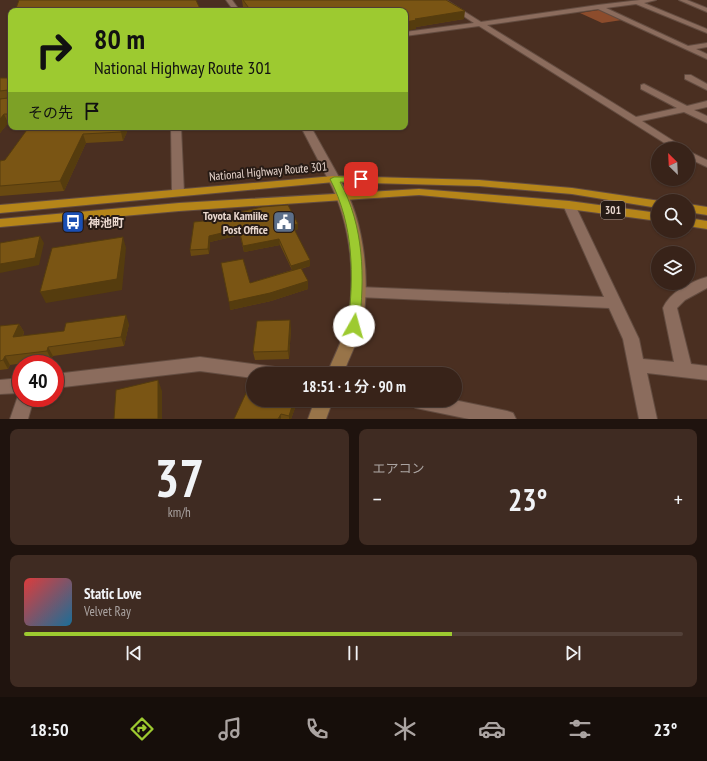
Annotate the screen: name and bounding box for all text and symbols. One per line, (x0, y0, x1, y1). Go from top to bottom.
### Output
text: 80 m (94, 20, 145, 57)
icon: right (28, 24, 80, 76)
text: National Highway Route 301 (94, 56, 272, 79)
icon: arrive (81, 100, 103, 122)
text: その先 (28, 103, 73, 122)
north arrow (651, 142, 695, 186)
map controls (651, 142, 695, 290)
street label: National Highway Route 301 (208, 158, 328, 184)
pin (344, 162, 378, 196)
icon: arrive (350, 168, 372, 190)
button: search (651, 194, 695, 238)
road number: 301 (601, 201, 625, 219)
place label: Toyota Kamiike Post Office (203, 208, 268, 237)
bus stop icon: 神池町 (60, 209, 86, 235)
public building icon: Toyota Kamiike Post Office (271, 209, 297, 235)
place label: 神池町 (88, 215, 124, 230)
button: layers (651, 246, 695, 290)
position arrow (333, 305, 375, 347)
speed limit sign: 40 (12, 355, 64, 407)
text: 18:51 · 1 分 · 90 m (302, 377, 406, 396)
text: 37 (154, 444, 204, 511)
text: エアコン (373, 460, 425, 477)
text: 23° (508, 480, 548, 519)
text: − (373, 485, 382, 513)
text: + (674, 485, 683, 513)
text: km/h (168, 504, 191, 521)
text: Static Love (84, 584, 142, 603)
text: Velvet Ray (84, 603, 131, 620)
icon: previous (123, 642, 145, 664)
icon: pause (342, 642, 364, 664)
icon: next (562, 642, 584, 664)
icon: directions (128, 715, 156, 743)
icon: music (216, 715, 244, 743)
icon: phone (303, 715, 331, 743)
icon: climate (391, 715, 419, 743)
icon: car (478, 715, 506, 743)
icon: filters (566, 715, 594, 743)
text: 18:50 (30, 718, 69, 741)
text: 23° (653, 718, 677, 741)

